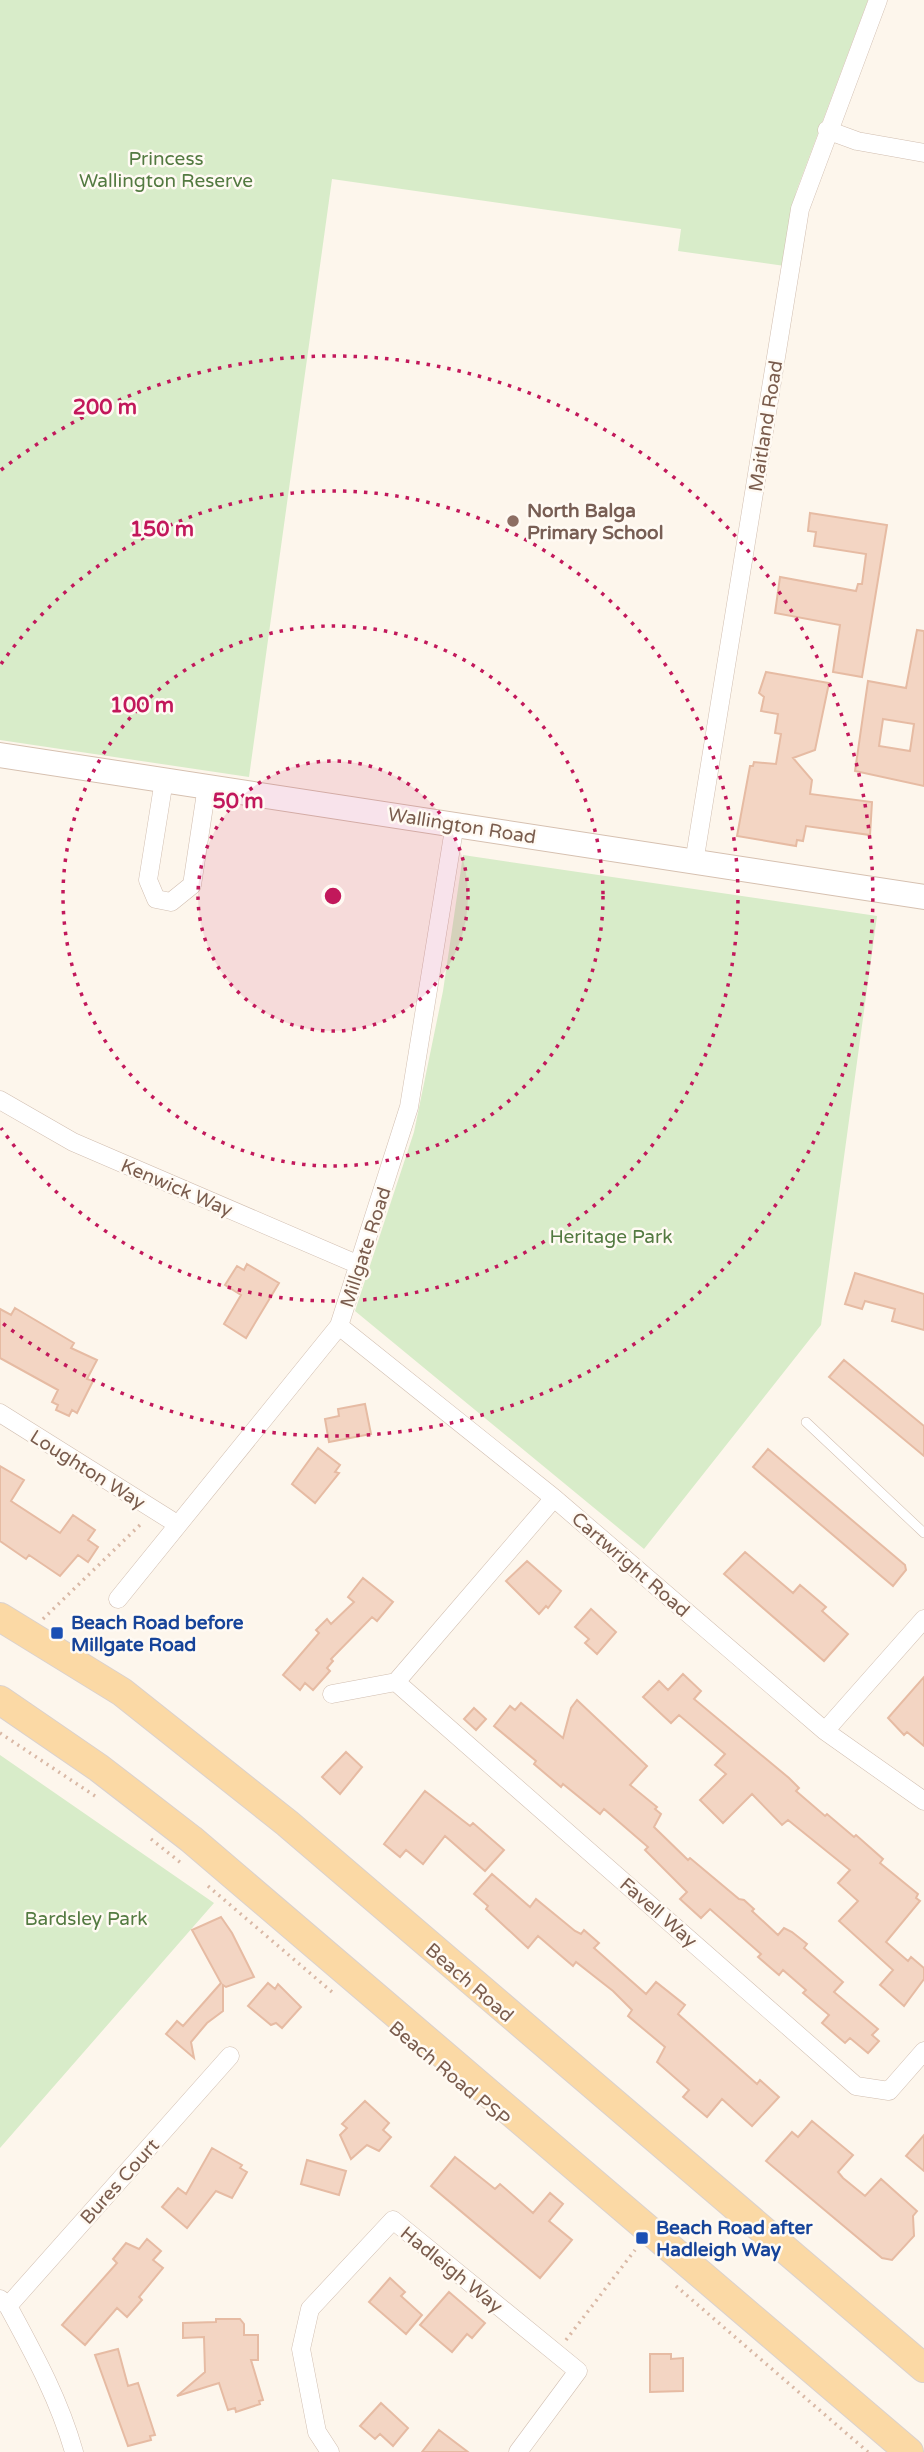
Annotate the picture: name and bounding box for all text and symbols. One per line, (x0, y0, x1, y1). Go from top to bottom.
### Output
park label: Princess Wallington Reserve (79, 148, 253, 192)
street label: Maitland Road (745, 359, 787, 493)
text: 200 m (73, 395, 137, 420)
place label: North Balga Primary School (527, 500, 663, 545)
marker: North Balga Primary School (505, 513, 521, 529)
text: 150 m (130, 517, 194, 542)
text: 100 m (110, 693, 174, 718)
text: 50 m (212, 789, 264, 814)
street label: Wallington Road (386, 803, 538, 849)
centre of rings (321, 884, 345, 908)
street label: Kenwick Way (117, 1154, 236, 1221)
street label: Millgate Road (336, 1184, 396, 1310)
park label: Heritage Park (549, 1226, 673, 1248)
street label: Loughton Way (26, 1426, 149, 1514)
street label: Cartwright Road (567, 1508, 694, 1622)
place label: Beach Road before Millgate Road (71, 1612, 244, 1657)
marker: Beach Road before Millgate Road (49, 1625, 65, 1641)
street label: Favell Way (615, 1873, 701, 1952)
park label: Bardsley Park (24, 1908, 148, 1930)
street label: Beach Road (421, 1939, 518, 2027)
street label: Beach Road PSP (384, 2017, 514, 2131)
street label: Bures Court (76, 2135, 164, 2229)
place label: Beach Road after Hadleigh Way (656, 2217, 813, 2262)
street label: Hadleigh Way (396, 2222, 507, 2318)
marker: Beach Road after Hadleigh Way (634, 2230, 650, 2246)

